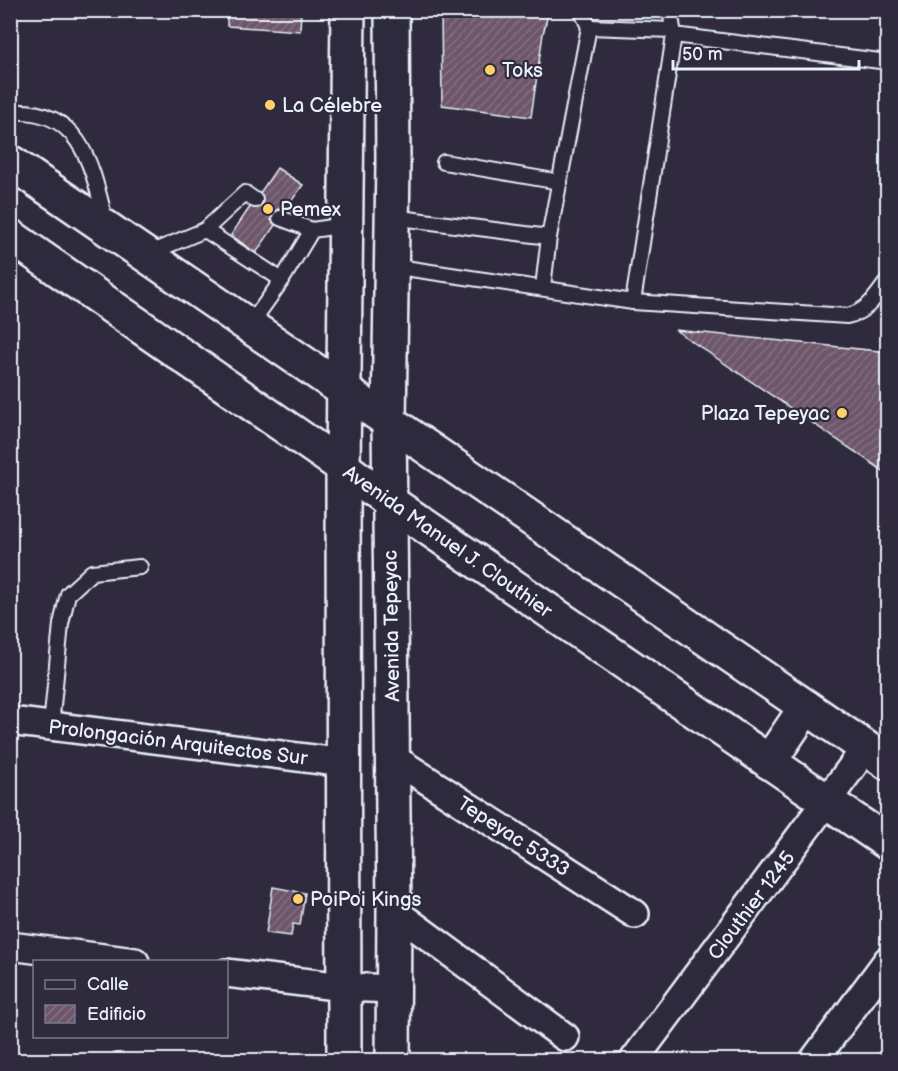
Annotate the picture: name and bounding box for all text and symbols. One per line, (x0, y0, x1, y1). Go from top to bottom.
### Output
scale bar (673, 33, 859, 71)
text: 50 m (682, 44, 723, 65)
place label: Toks (502, 59, 543, 83)
marker: Toks (483, 63, 497, 77)
place label: La Célebre (282, 94, 382, 118)
marker: La Célebre (263, 98, 277, 112)
place label: Pemex (280, 198, 342, 222)
marker: Pemex (261, 202, 275, 216)
place label: Plaza Tepeyac (701, 402, 830, 426)
marker: Plaza Tepeyac (835, 406, 849, 420)
street label: Avenida Manuel J. Clouthier (338, 460, 557, 624)
street label: Avenida Tepeyac (379, 550, 405, 702)
street label: Prolongación Arquitectos Sur (47, 715, 310, 771)
street label: Tepeyac 5333 (453, 792, 574, 882)
street label: Clouthier 1245 (703, 846, 801, 965)
place label: PoiPoi Kings (310, 888, 421, 912)
marker: PoiPoi Kings (291, 892, 305, 906)
legend (33, 960, 228, 1038)
text: Calle (87, 974, 129, 995)
text: Edificio (87, 1004, 146, 1025)

